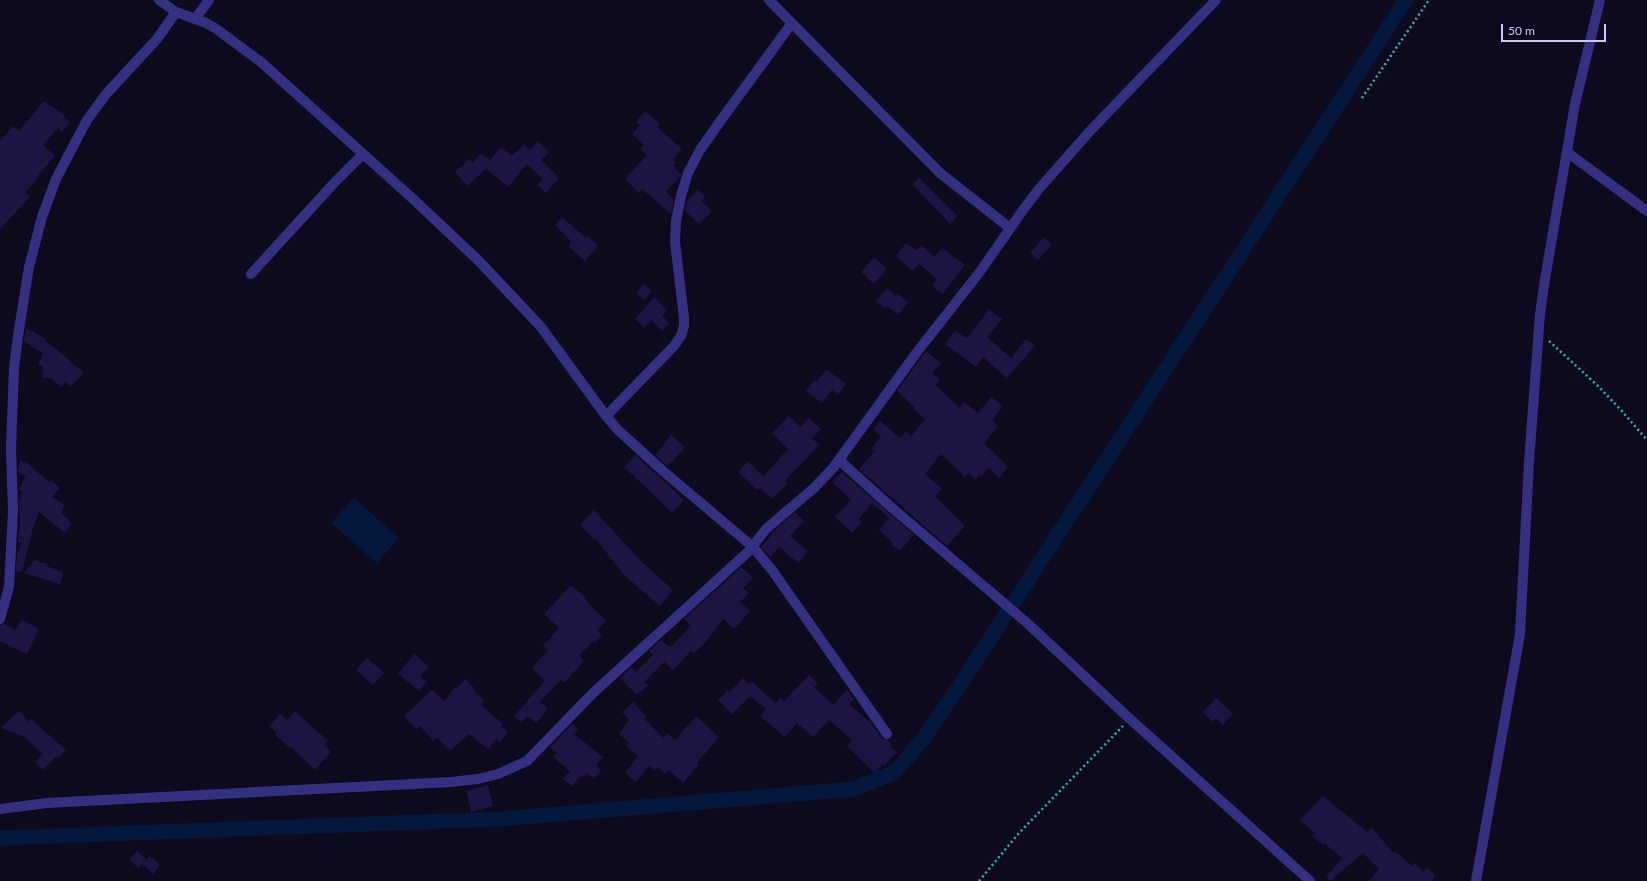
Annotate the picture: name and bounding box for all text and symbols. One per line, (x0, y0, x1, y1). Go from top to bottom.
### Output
scale bar (1503, 16, 1608, 42)
text: 50 m (1508, 23, 1535, 38)

